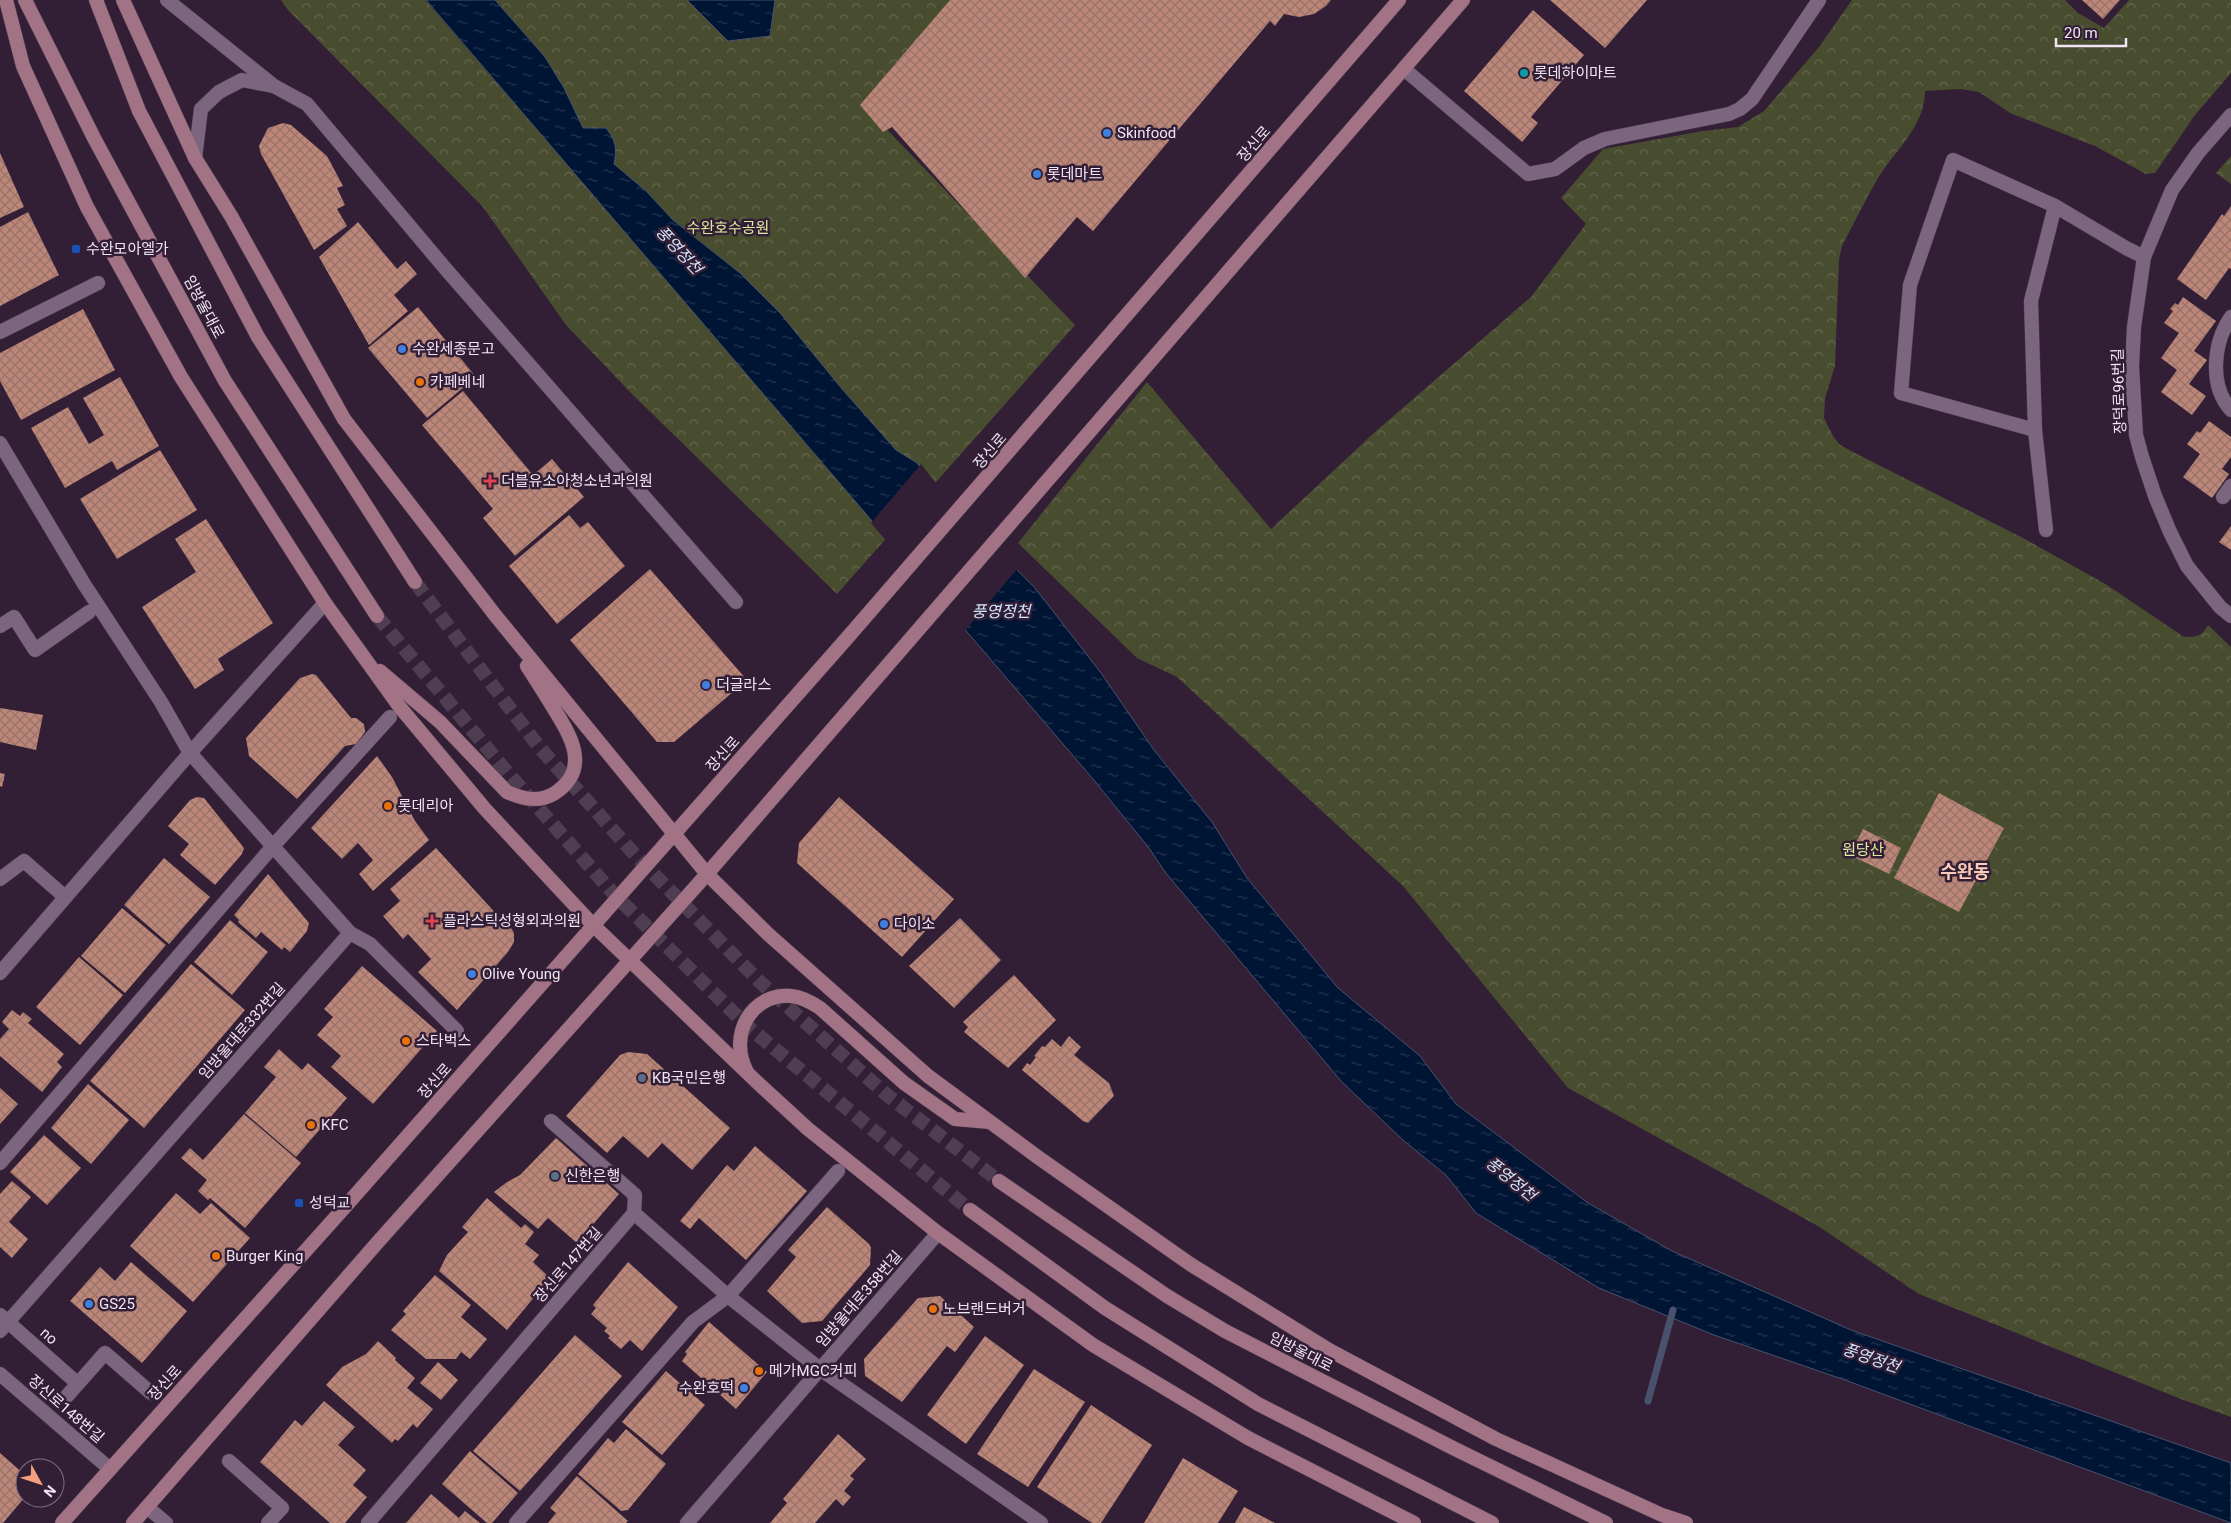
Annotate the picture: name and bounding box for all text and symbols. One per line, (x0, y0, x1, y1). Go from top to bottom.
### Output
scale bar (2056, 15, 2126, 47)
text: 20 m (2064, 24, 2098, 42)
place label: 롯데하이마트 (1534, 64, 1617, 82)
marker: 롯데하이마트 (1518, 67, 1530, 79)
street label: 장신로 (1234, 122, 1274, 166)
place label: Skinfood (1117, 124, 1176, 142)
marker: Skinfood (1101, 127, 1113, 139)
place label: 롯데마트 (1047, 165, 1102, 183)
marker: 롯데마트 (1031, 168, 1043, 180)
park label: 수완호수공원 (687, 219, 769, 237)
water label: 풍영정천 (652, 222, 708, 280)
place label: 수완모아엘가 (86, 240, 169, 258)
marker: 수완모아엘가 (70, 243, 82, 255)
street label: 임방울대로 (180, 272, 228, 342)
place label: 수완세종문고 (412, 340, 495, 358)
marker: 수완세종문고 (396, 343, 408, 355)
street label: 장덕로96번길 (2109, 348, 2129, 434)
place label: 카페베네 (430, 373, 485, 391)
marker: 카페베네 (414, 376, 426, 388)
street label: 장신로 (970, 429, 1010, 473)
place label: 더블유소아청소년과의원 (501, 472, 653, 490)
marker: 더블유소아청소년과의원 (483, 474, 497, 488)
water label: 풍영정천 (972, 602, 1033, 621)
place label: 더글라스 (716, 676, 771, 694)
marker: 더글라스 (700, 679, 712, 691)
street label: 장신로 (702, 733, 744, 775)
place label: 롯데리아 (398, 797, 453, 815)
marker: 롯데리아 (382, 800, 394, 812)
park label: 원당산 (1842, 841, 1884, 859)
district label: 수완동 (1940, 861, 1990, 882)
place label: 플라스틱성형외과의원 (443, 912, 581, 930)
marker: 플라스틱성형외과의원 (425, 914, 439, 928)
place label: 다이소 (894, 915, 936, 933)
marker: 다이소 (878, 918, 890, 930)
place label: Olive Young (482, 965, 561, 983)
marker: Olive Young (466, 968, 478, 980)
street label: 임방울대로332번길 (195, 979, 289, 1083)
place label: 스타벅스 (416, 1032, 471, 1050)
marker: 스타벅스 (400, 1035, 412, 1047)
street label: 장신로 (414, 1060, 456, 1102)
place label: KB국민은행 (652, 1069, 726, 1087)
marker: KB국민은행 (636, 1072, 648, 1084)
place label: KFC (321, 1116, 349, 1134)
marker: KFC (305, 1119, 317, 1131)
water label: 풍영정천 (1482, 1153, 1542, 1206)
place label: 신한은행 (565, 1167, 620, 1185)
marker: 신한은행 (549, 1170, 561, 1182)
place label: 성덕교 (309, 1194, 350, 1212)
marker: 성덕교 (293, 1197, 305, 1209)
street label: 장신로147번길 (530, 1224, 606, 1306)
place label: Burger King (226, 1247, 304, 1265)
street label: 임방울대로358번길 (812, 1247, 906, 1351)
marker: Burger King (210, 1250, 222, 1262)
place label: GS25 (99, 1295, 135, 1313)
marker: GS25 (83, 1298, 95, 1310)
place label: 노브랜드버거 (943, 1300, 1026, 1318)
marker: 노브랜드버거 (927, 1303, 939, 1315)
street label: no (37, 1324, 61, 1348)
street label: 임방울대로 (1266, 1328, 1336, 1376)
water label: 풍영정천 (1840, 1339, 1904, 1377)
street label: 장신로 (144, 1362, 186, 1404)
place label: 메가MGC커피 (769, 1362, 857, 1380)
marker: 메가MGC커피 (753, 1365, 765, 1377)
street label: 장신로148번길 (25, 1371, 107, 1447)
place label: 수완호떡 (679, 1379, 734, 1397)
marker: 수완호떡 (738, 1382, 750, 1394)
north arrow (15, 1458, 65, 1508)
text: N (41, 1482, 59, 1500)

